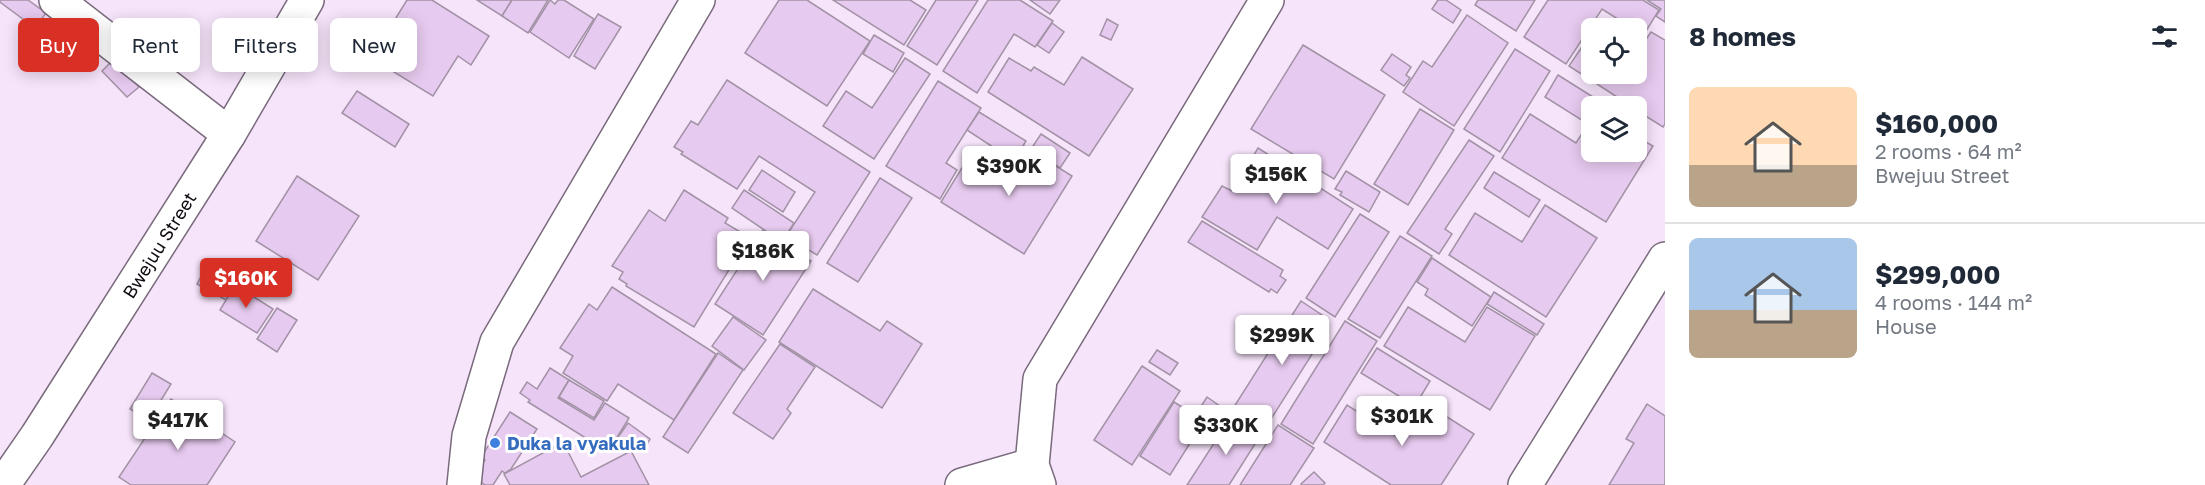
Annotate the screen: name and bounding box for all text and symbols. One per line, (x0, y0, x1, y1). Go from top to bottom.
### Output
chip: Buy (18, 18, 99, 72)
chip: Rent (111, 18, 200, 72)
chip: Filters (212, 18, 318, 72)
chip: New (330, 18, 417, 72)
map controls (1581, 18, 1647, 162)
button: locate (1581, 18, 1647, 84)
icon: filters (2148, 20, 2181, 53)
text: 8 homes (1689, 21, 1796, 52)
button: layers (1581, 96, 1647, 162)
text: $160,000 (1875, 108, 1998, 139)
icon: home (1737, 111, 1809, 183)
text: 2 rooms · 64 m² (1875, 139, 2022, 163)
pin: $390K (967, 146, 1051, 197)
text: $390K (976, 153, 1042, 177)
pin: $156K (1234, 154, 1318, 205)
text: $156K (1244, 161, 1308, 185)
text: Bwejuu Street (1875, 163, 2010, 187)
street label: Bwejuu Street (118, 188, 200, 302)
pin: $186K (721, 231, 805, 282)
text: $186K (731, 238, 795, 262)
pin: $160K (204, 258, 288, 309)
text: $299,000 (1875, 259, 2000, 290)
icon: home (1737, 262, 1809, 334)
text: $160K (214, 265, 278, 289)
text: 4 rooms · 144 m² (1875, 290, 2032, 314)
text: House (1875, 314, 1937, 338)
pin: $299K (1240, 315, 1324, 366)
text: $299K (1249, 322, 1315, 346)
pin: $301K (1360, 396, 1444, 447)
pin: $417K (136, 400, 220, 451)
text: $301K (1370, 403, 1434, 427)
pin: $330K (1184, 405, 1268, 456)
text: $417K (147, 407, 209, 431)
text: $330K (1193, 412, 1259, 436)
place label: Duka la vyakula (507, 432, 646, 454)
marker: Duka la vyakula (488, 436, 502, 450)

